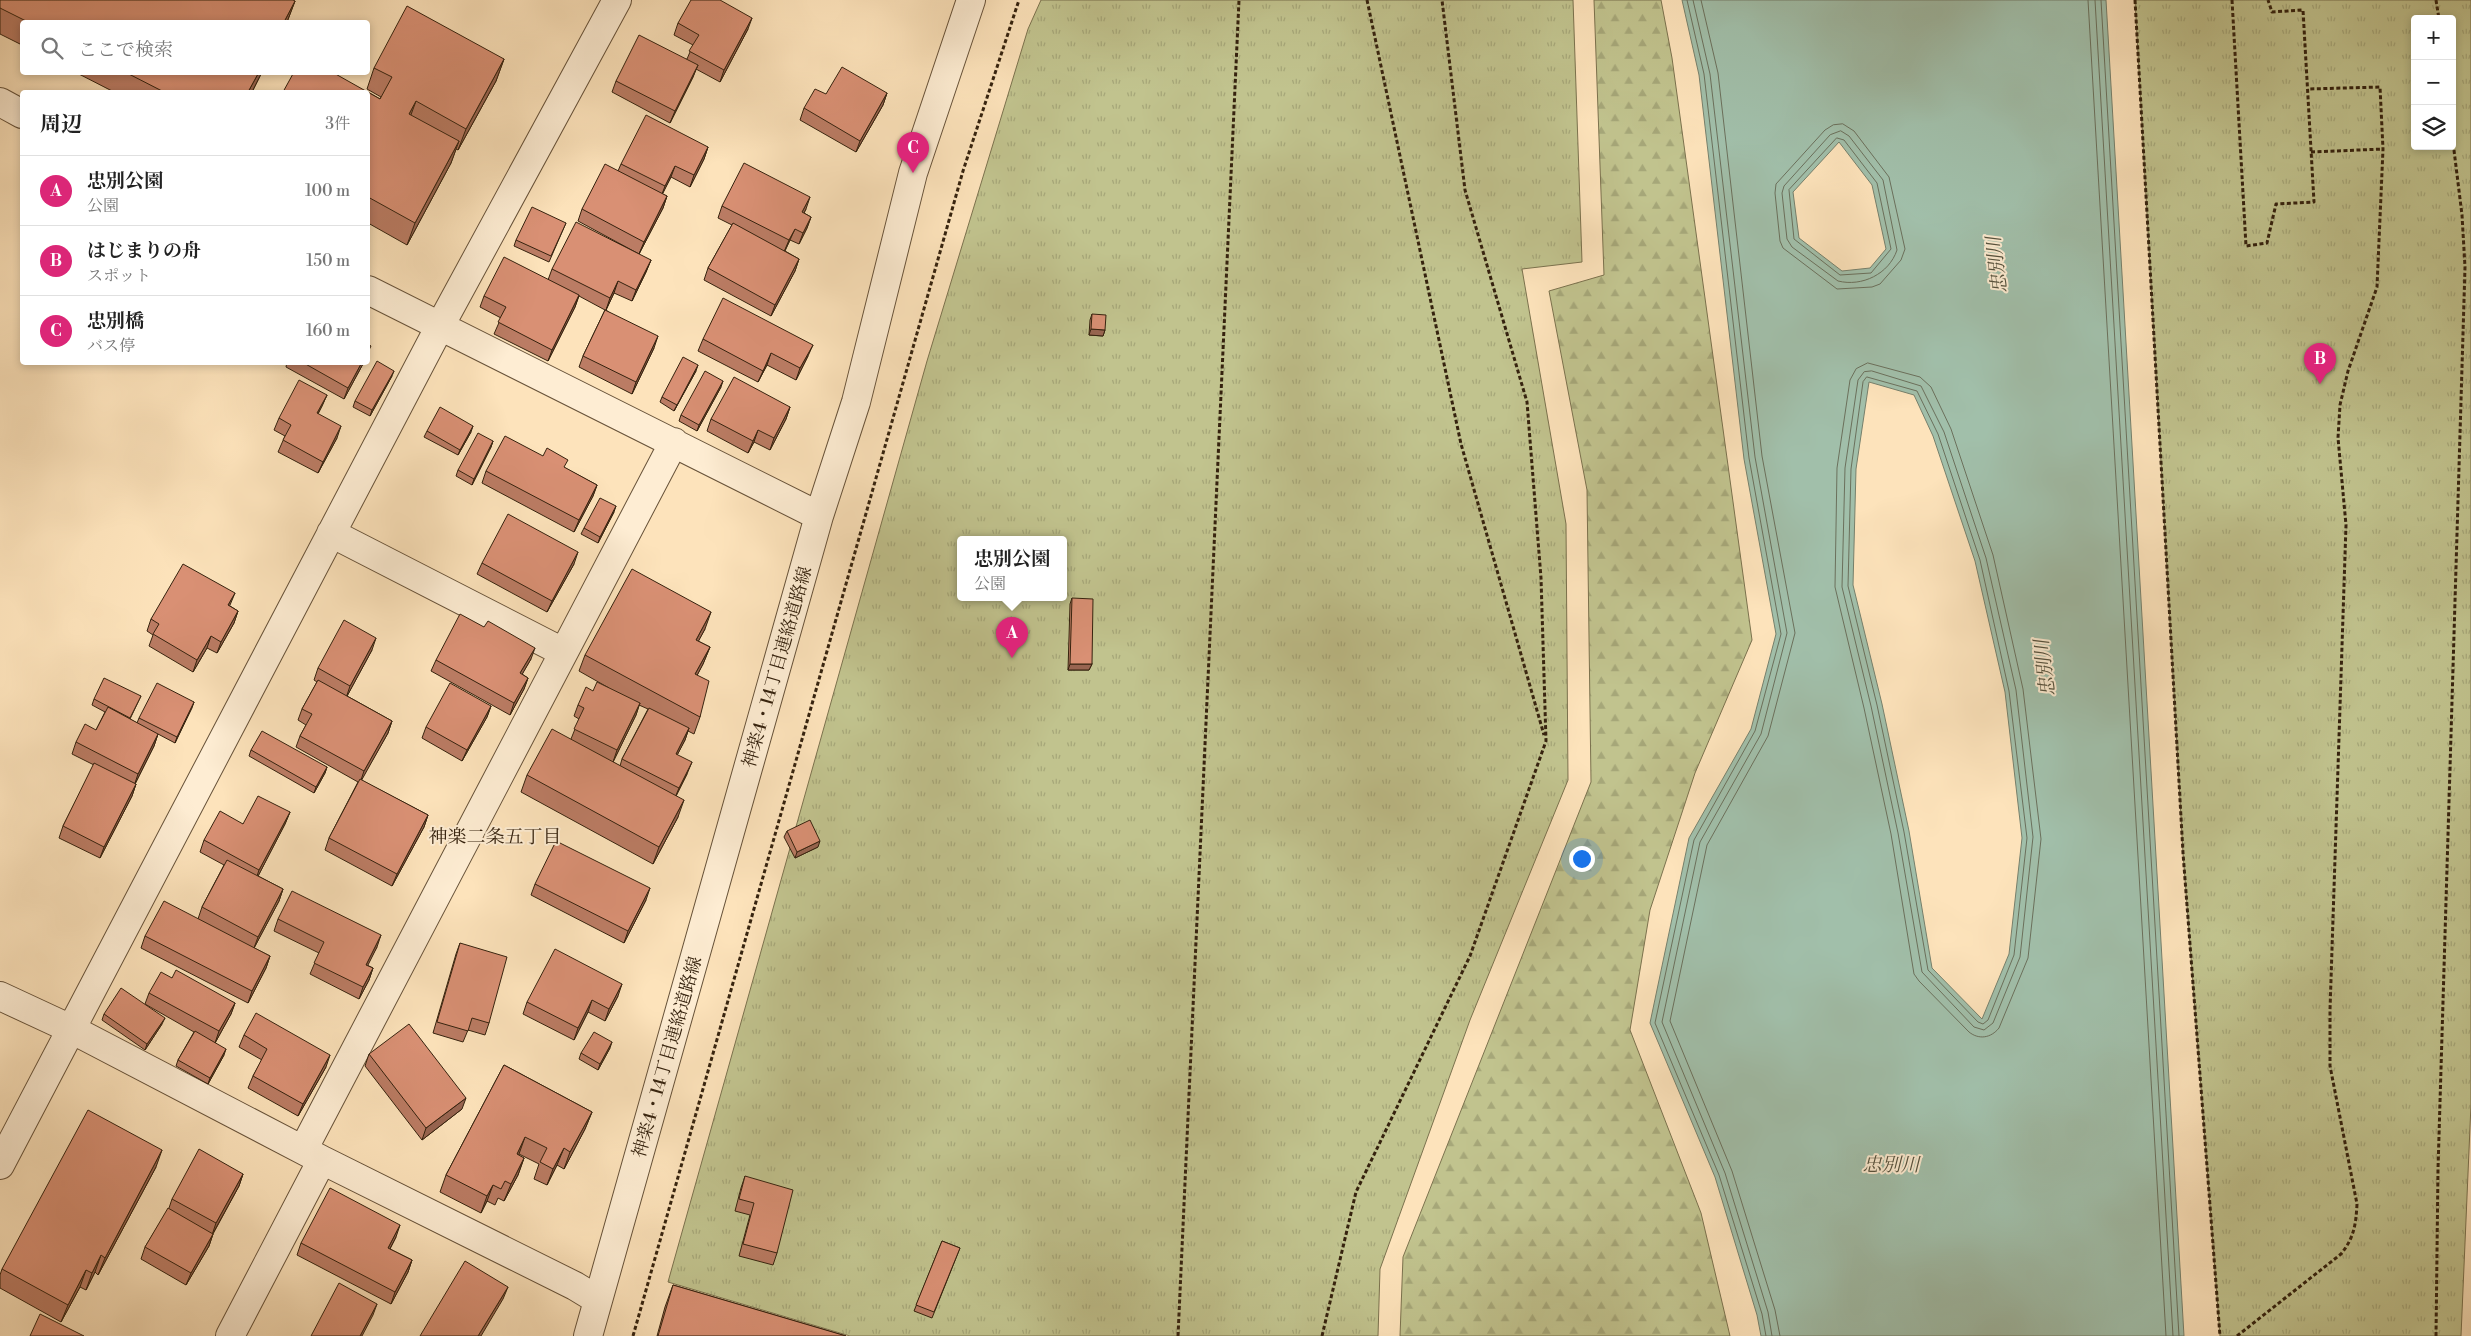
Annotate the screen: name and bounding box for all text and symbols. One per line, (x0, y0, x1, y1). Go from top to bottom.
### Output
map controls (2411, 15, 2456, 150)
button: + (2411, 15, 2456, 60)
search box (20, 20, 370, 75)
icon: search (38, 34, 66, 62)
text: ここで検索 (78, 38, 173, 62)
button: − (2411, 60, 2456, 105)
button: layers (2411, 105, 2456, 150)
text: 周辺 (40, 112, 82, 138)
text: 3件 (325, 114, 350, 134)
pin: C (897, 132, 929, 173)
text: 忠別公園 (87, 169, 163, 193)
text: A (50, 181, 62, 201)
text: 100 m (305, 181, 350, 201)
text: 公園 (87, 196, 119, 216)
water label: 忠別川 (1981, 233, 2012, 295)
text: はじまりの舟 (87, 239, 201, 263)
text: B (50, 251, 62, 271)
text: 150 m (306, 251, 350, 271)
text: スポット (87, 266, 151, 286)
text: 忠別橋 (87, 309, 144, 333)
text: C (50, 321, 62, 341)
text: 160 m (306, 321, 350, 341)
text: バス停 (87, 336, 135, 356)
pin: B (2304, 343, 2336, 384)
popup (957, 536, 1067, 601)
text: 忠別公園 (974, 547, 1050, 571)
street label: 神楽4・14丁目連絡道路線 (738, 564, 817, 771)
text: 公園 (974, 574, 1006, 594)
pin: A (996, 617, 1028, 658)
water label: 忠別川 (2029, 636, 2060, 698)
district label: 神楽二条五丁目 (428, 825, 562, 849)
your location (1569, 846, 1595, 872)
street label: 神楽4・14丁目連絡道路線 (628, 954, 707, 1161)
water label: 忠別川 (1862, 1153, 1921, 1177)

